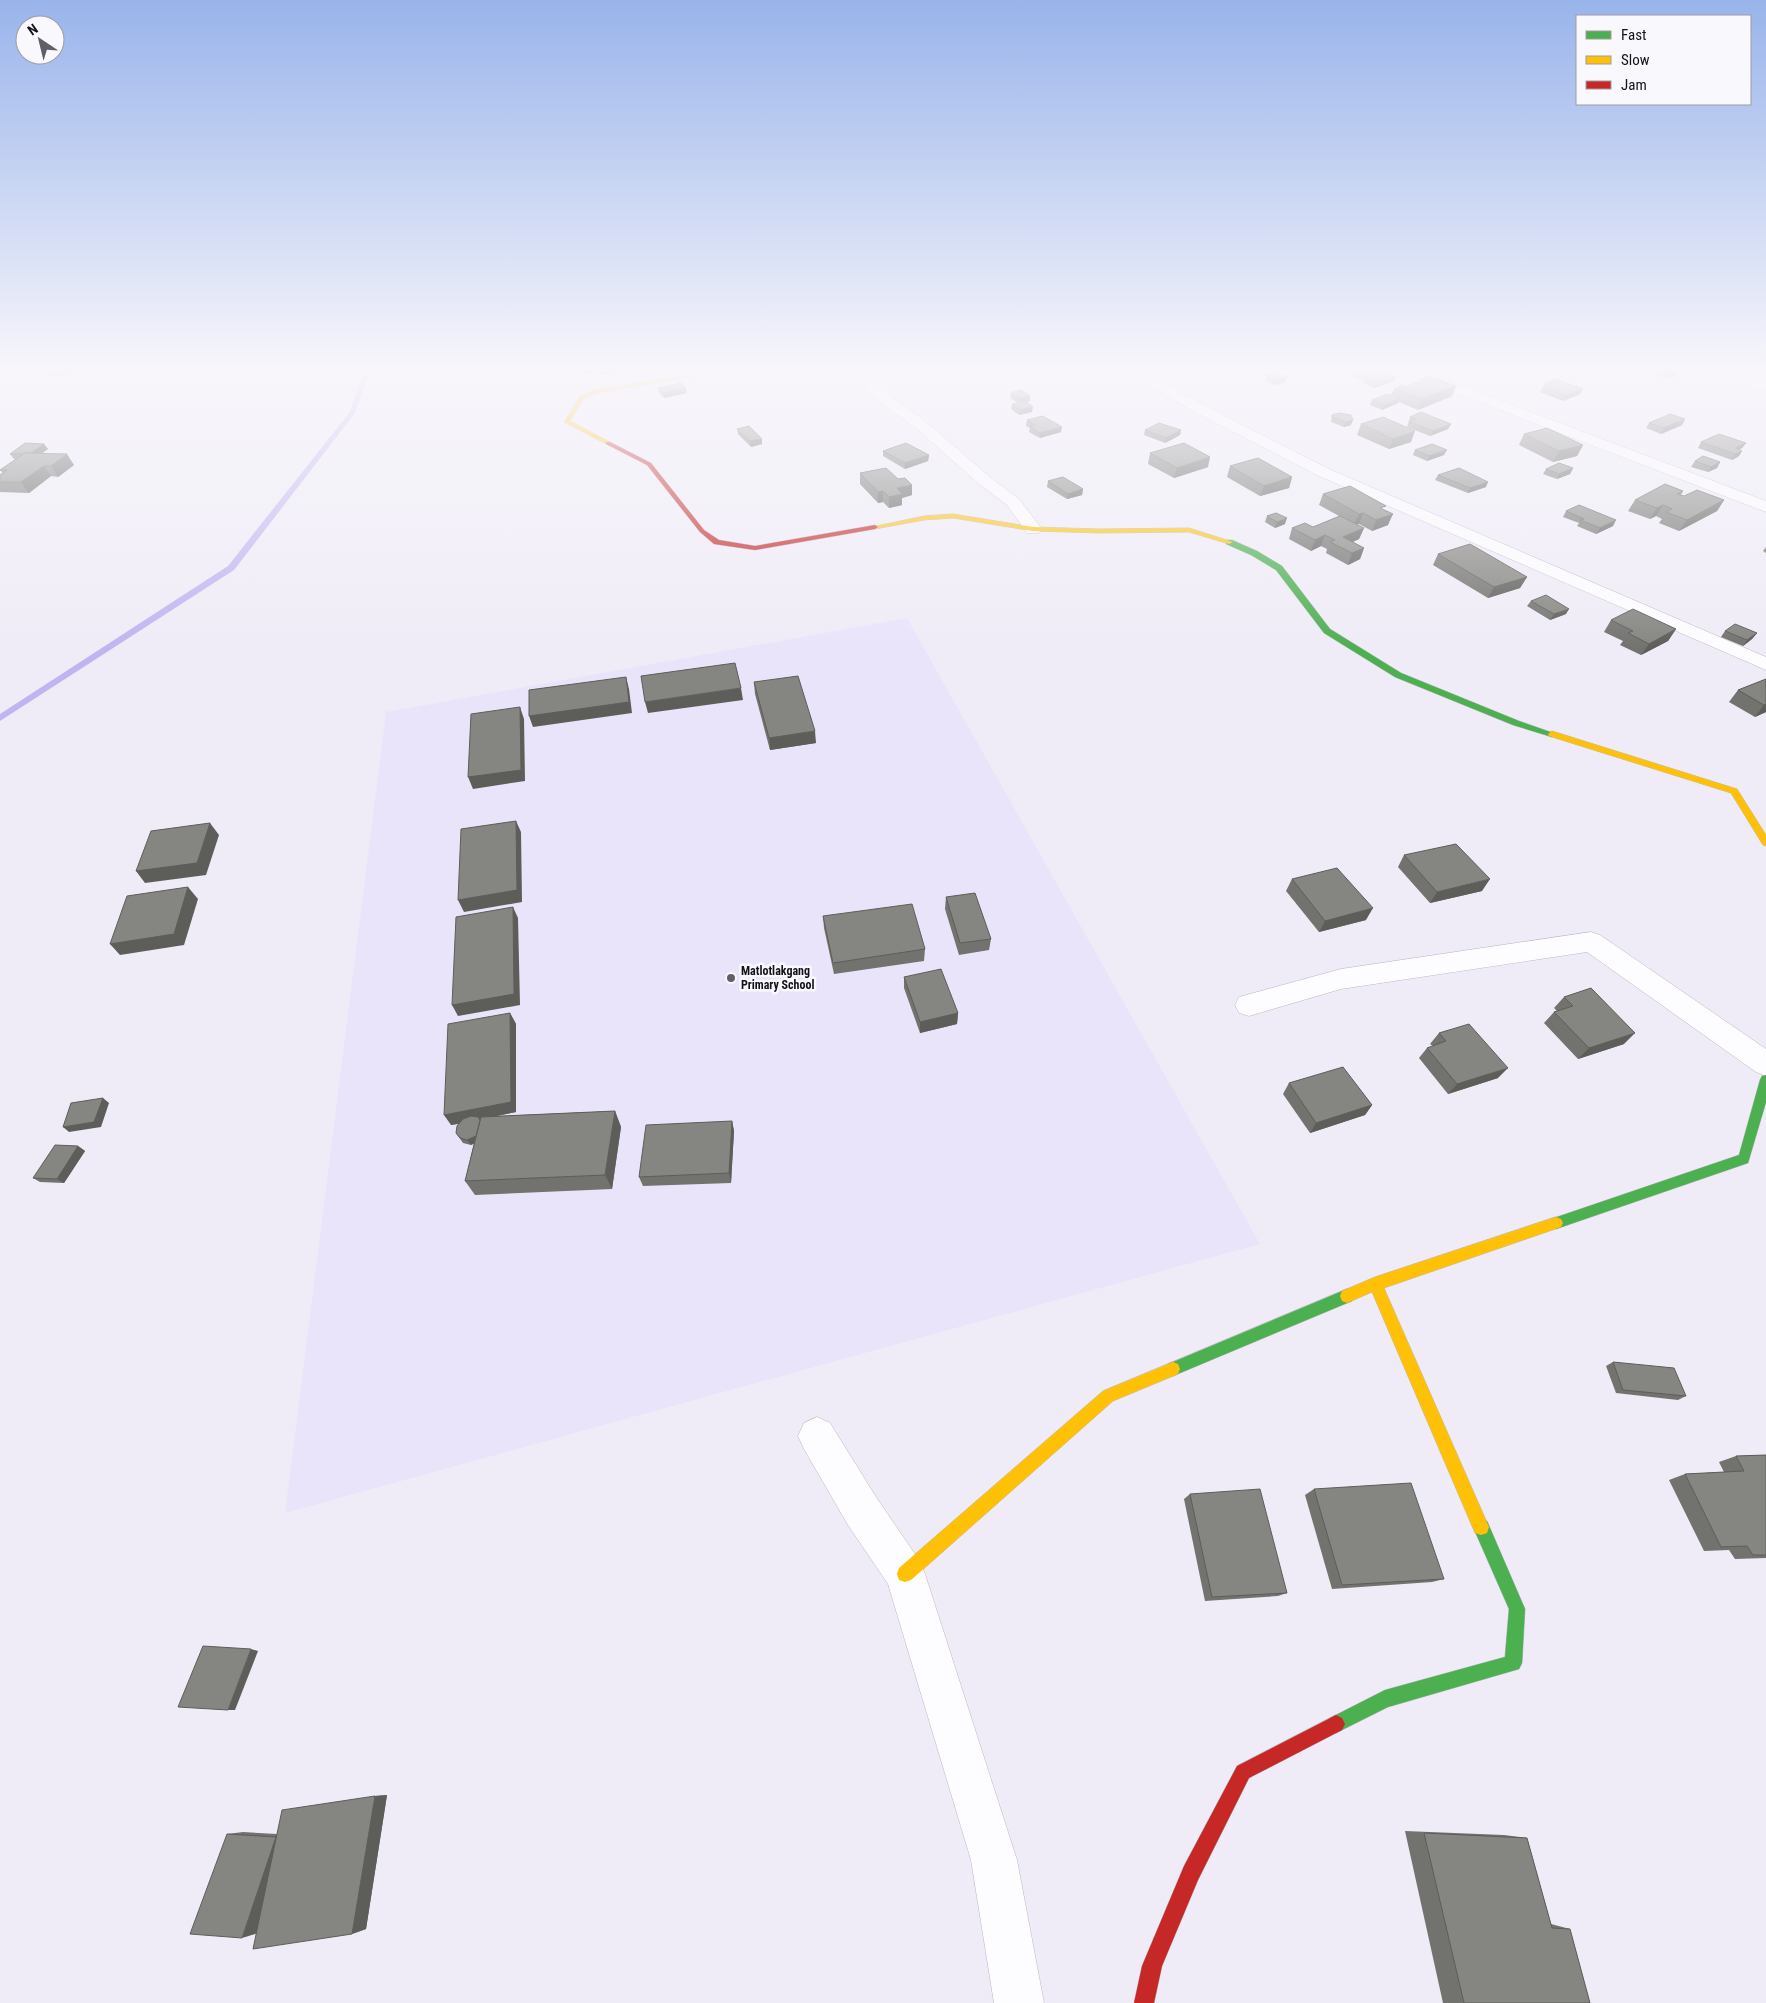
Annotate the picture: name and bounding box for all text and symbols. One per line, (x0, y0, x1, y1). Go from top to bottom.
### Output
north arrow (15, 15, 65, 65)
legend (1576, 15, 1751, 105)
text: N (24, 20, 41, 38)
text: Fast (1621, 26, 1646, 44)
text: Slow (1621, 51, 1650, 69)
text: Jam (1621, 76, 1647, 94)
place label: Matlotlakgang Primary School (741, 964, 814, 992)
marker: Matlotlakgang Primary School (725, 972, 737, 984)

